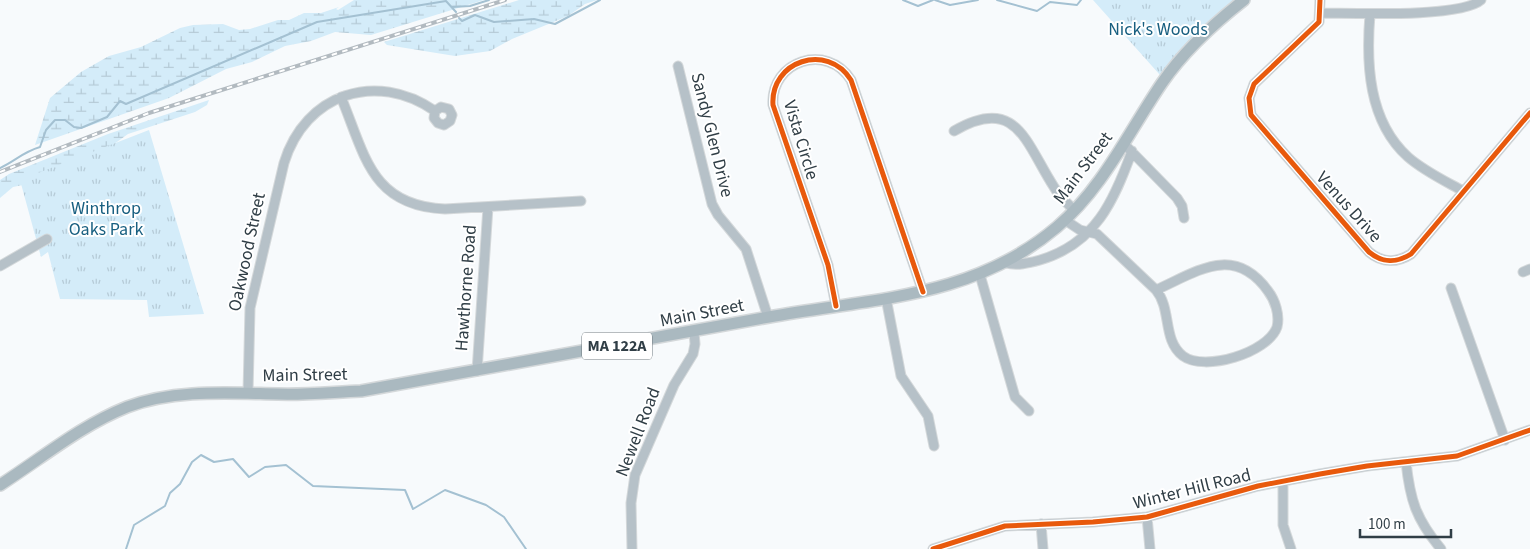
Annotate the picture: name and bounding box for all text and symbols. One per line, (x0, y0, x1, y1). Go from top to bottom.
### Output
park label: Nick's Woods (1108, 17, 1208, 42)
street label: Sandy Glen Drive (684, 70, 740, 200)
street label: Vista Circle (777, 97, 825, 183)
street label: Main Street (1047, 126, 1119, 210)
street label: Venus Drive (1310, 166, 1388, 248)
street label: Oakwood Street (222, 190, 272, 314)
park label: Winthrop Oaks Park (69, 196, 143, 242)
street label: Hawthorne Road (449, 224, 483, 352)
street label: Main Street (658, 293, 746, 333)
road number: MA 122A (582, 332, 652, 360)
street label: Main Street (262, 362, 348, 388)
street label: Newell Road (610, 384, 666, 480)
street label: Winter Hill Road (1130, 462, 1254, 516)
scale bar (1360, 506, 1451, 538)
text: 100 m (1368, 514, 1406, 535)

